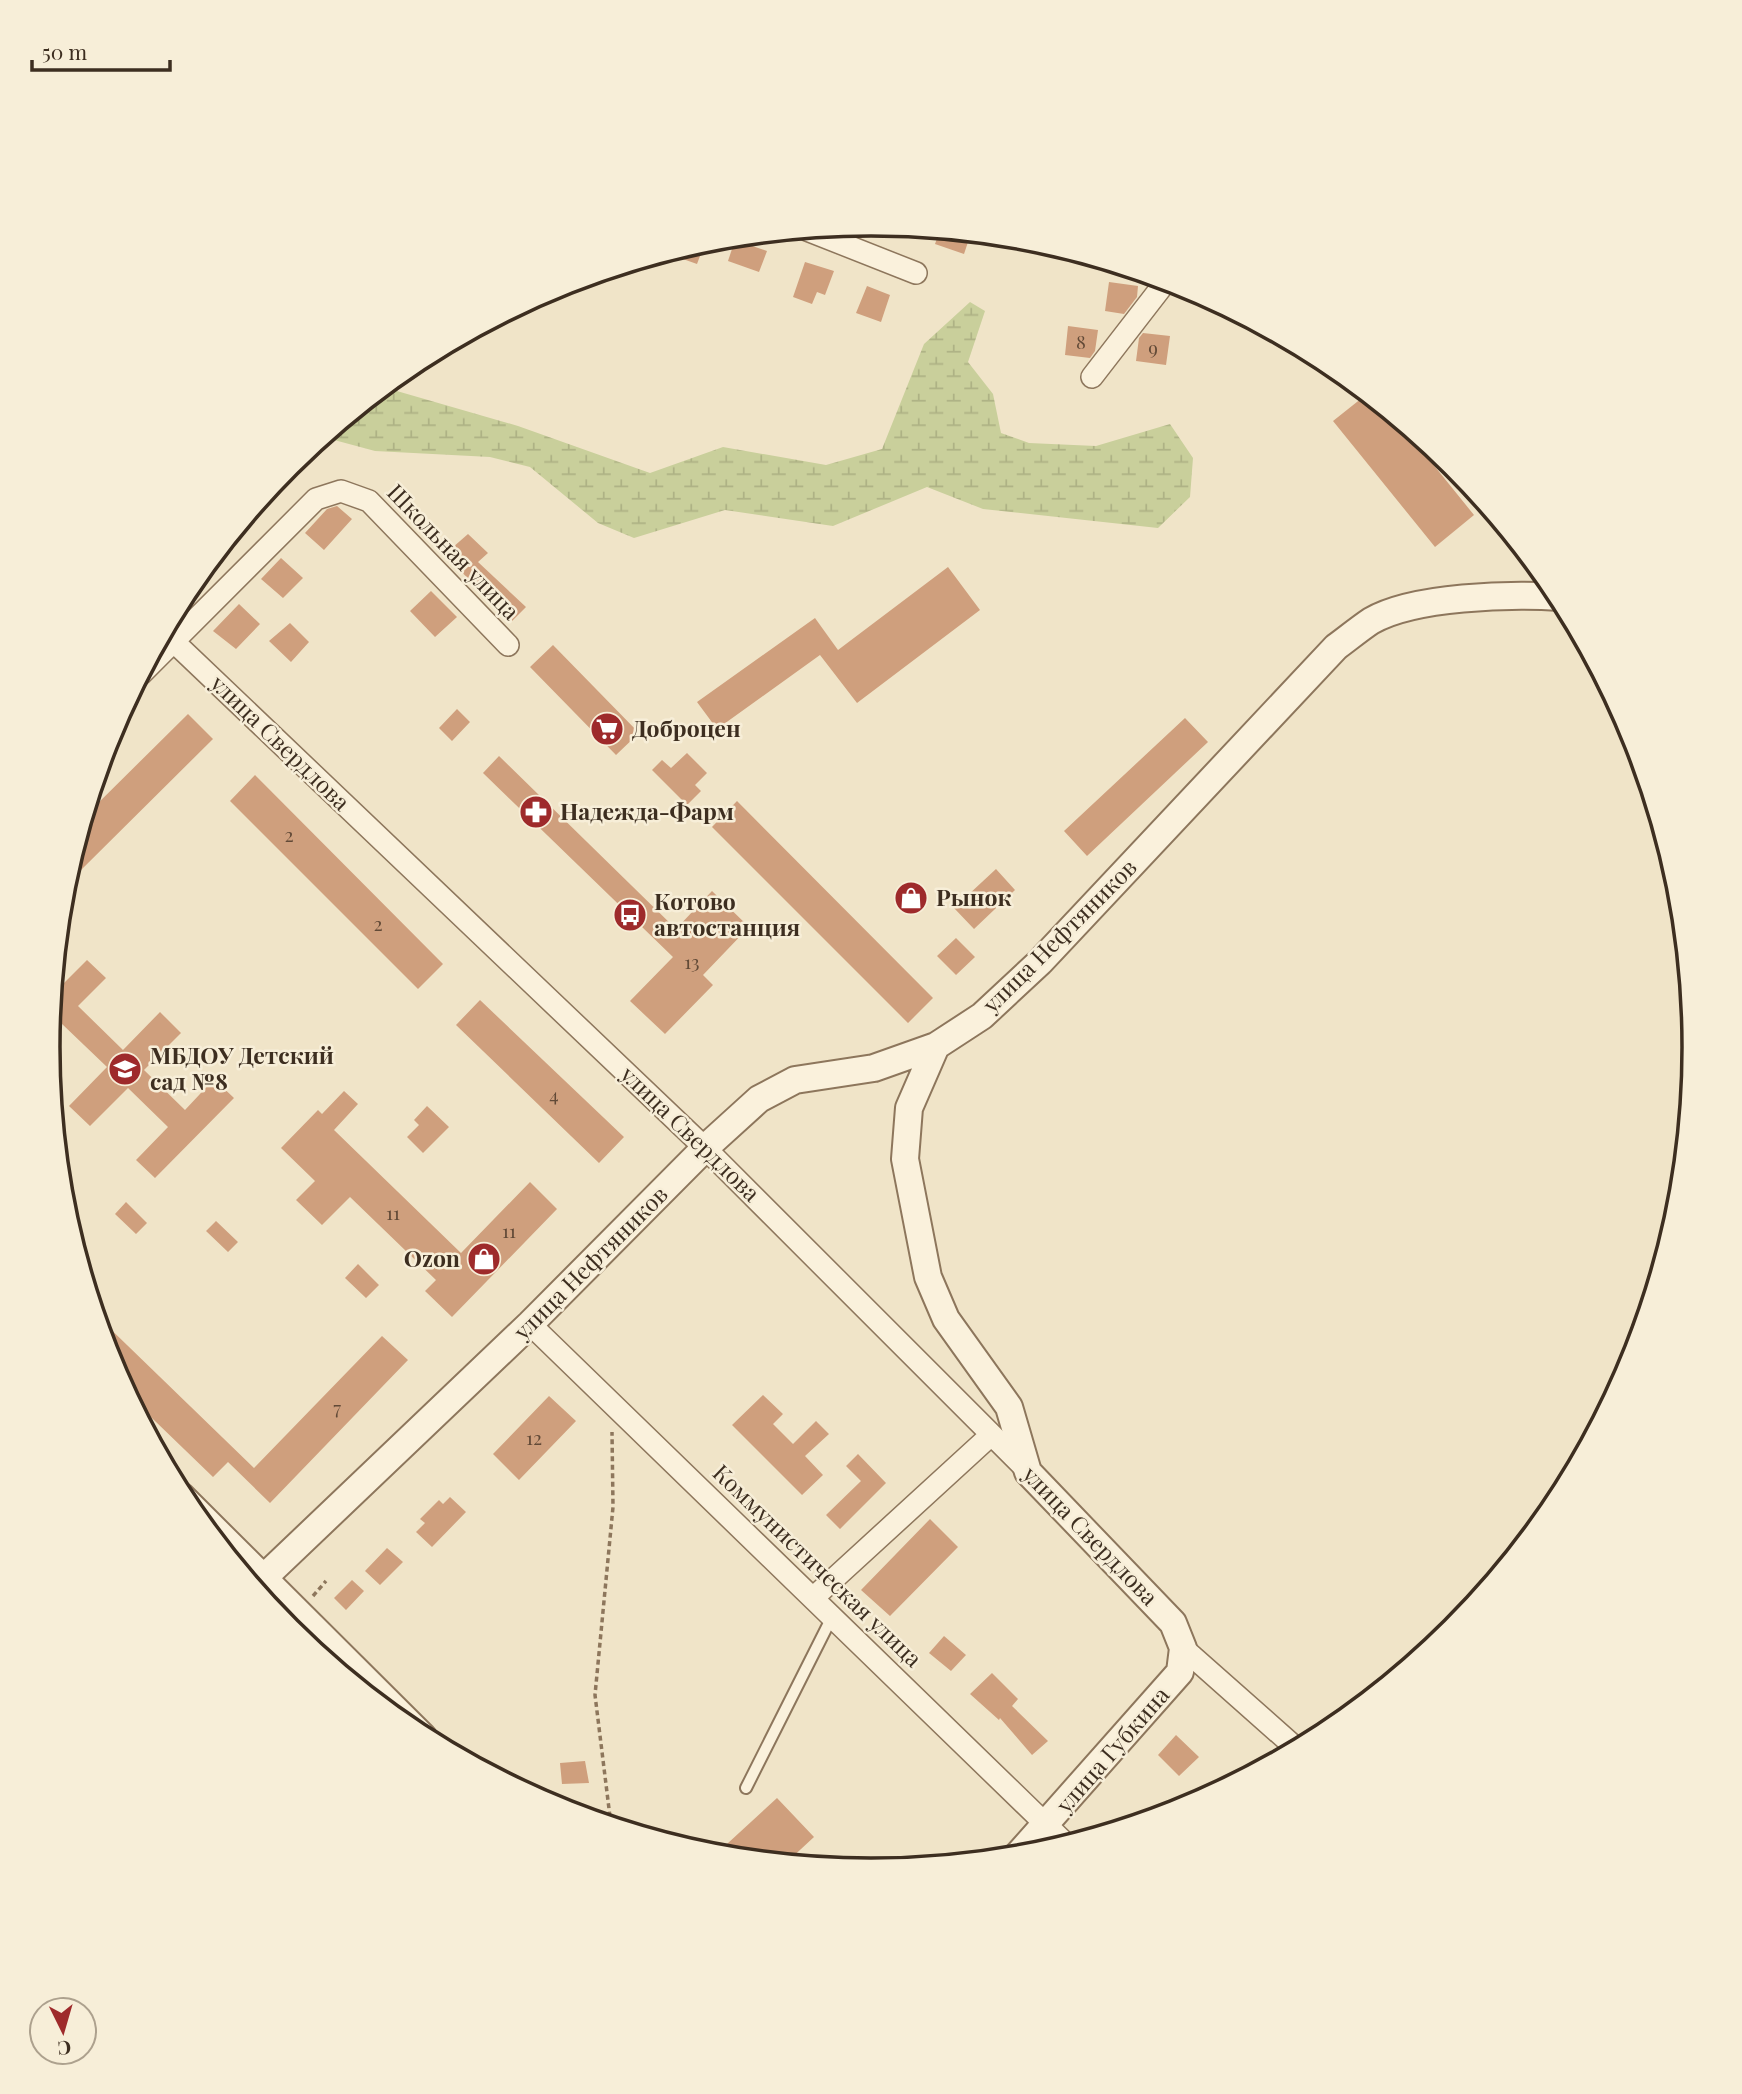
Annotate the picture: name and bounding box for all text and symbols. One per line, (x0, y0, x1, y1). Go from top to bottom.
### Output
scale bar (32, 28, 170, 72)
text: 50 m (42, 37, 88, 65)
house number: 8 (1076, 328, 1086, 354)
house number: 9 (1148, 334, 1158, 360)
street label: Школьная улица (381, 476, 527, 626)
street label: улица Свердлова (204, 667, 358, 817)
supermarket icon: Доброцен (588, 710, 626, 748)
place label: Доброцен (632, 712, 741, 743)
pharmacy icon: Надежда-Фарм (517, 793, 555, 831)
place label: Надежда-Фарм (560, 795, 734, 826)
house number: 2 (284, 821, 294, 847)
street label: улица Нефтяников (974, 851, 1143, 1019)
shop icon: Рынок (892, 879, 930, 917)
place label: Рынок (936, 881, 1012, 912)
place label: Котово автостанция (654, 885, 800, 942)
bus stop icon: Котово автостанция (611, 896, 649, 934)
house number: 2 (373, 910, 383, 936)
house number: 13 (684, 948, 700, 974)
place label: МБДОУ Детский сад №8 (150, 1039, 334, 1096)
school or university icon: МБДОУ Детский сад №8 (106, 1050, 144, 1088)
street label: улица Свердлова (614, 1058, 768, 1208)
house number: 4 (549, 1081, 559, 1107)
street label: улица Нефтяников (505, 1178, 674, 1346)
house number: 11 (386, 1199, 400, 1225)
house number: 11 (502, 1217, 516, 1243)
shop icon: Ozon (465, 1240, 503, 1278)
place label: Ozon (404, 1242, 460, 1273)
house number: 7 (333, 1394, 341, 1420)
house number: 12 (526, 1424, 542, 1450)
street label: Коммунистическая улица (707, 1457, 930, 1674)
street label: улица Свердлова (1016, 1458, 1166, 1612)
street label: улица Губкина (1048, 1679, 1176, 1819)
north arrow (28, 1996, 98, 2066)
text: С (57, 2035, 72, 2062)

